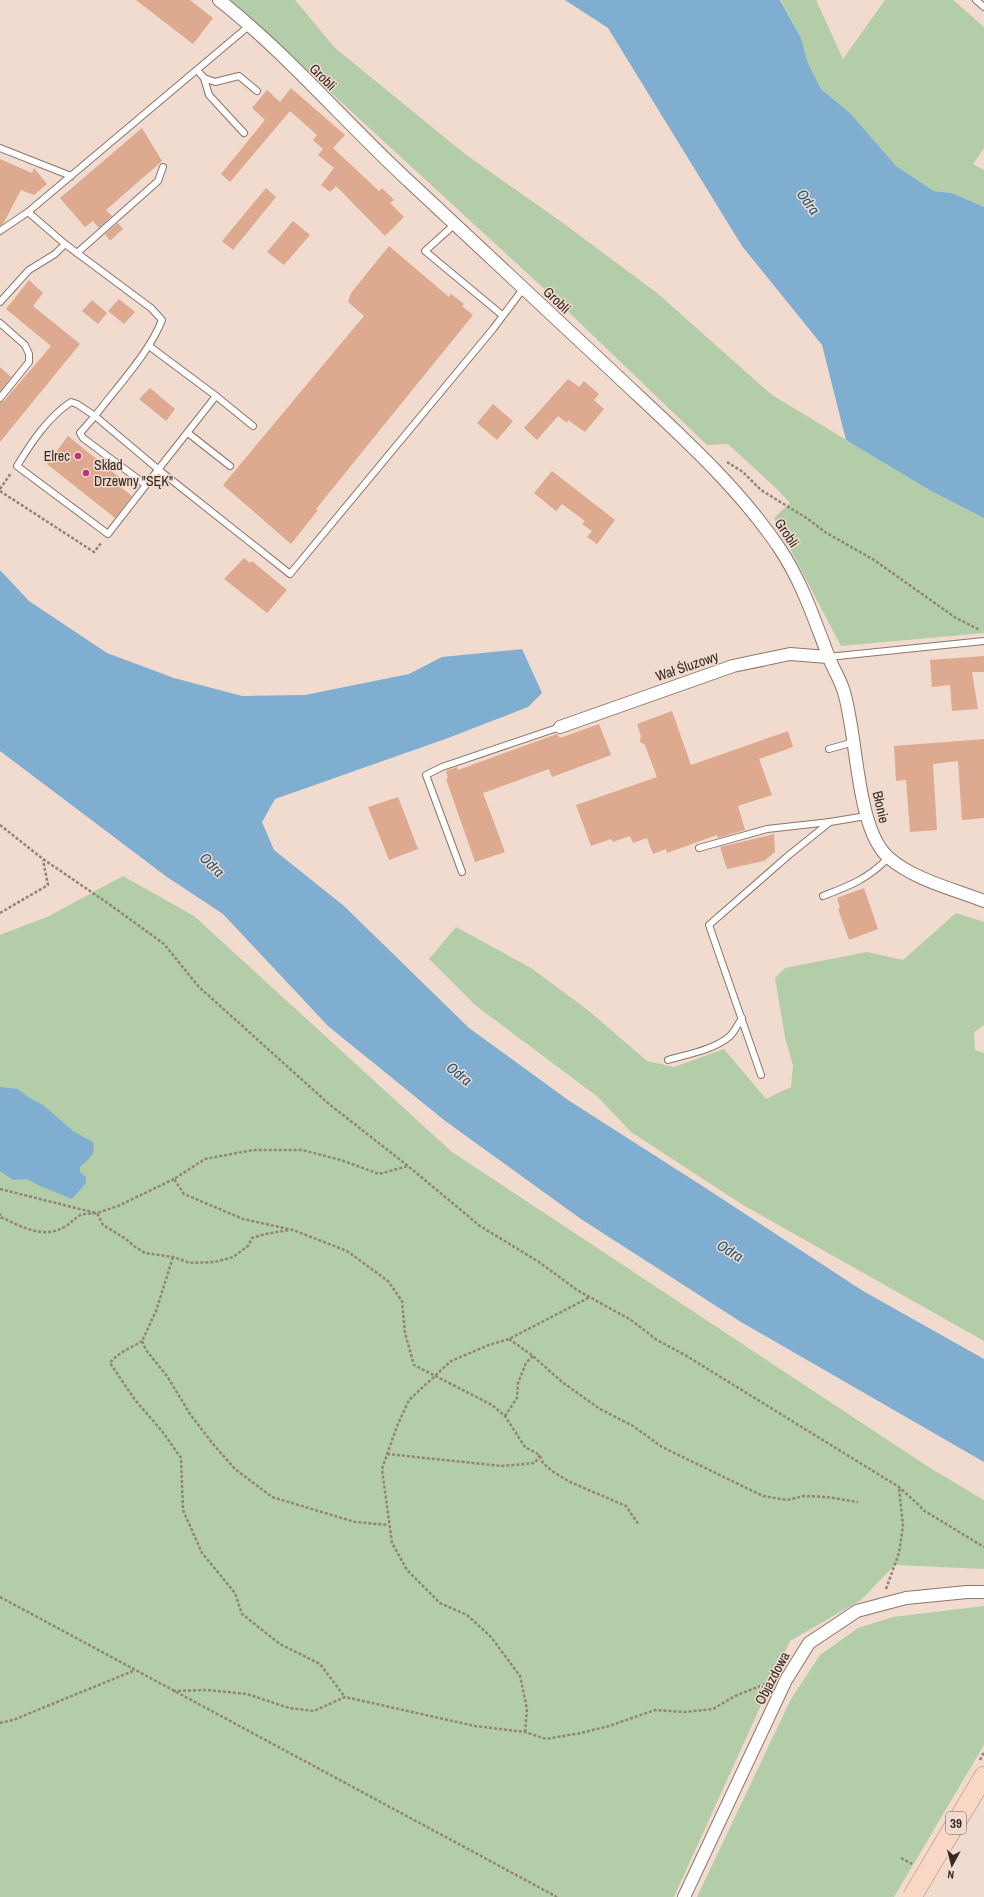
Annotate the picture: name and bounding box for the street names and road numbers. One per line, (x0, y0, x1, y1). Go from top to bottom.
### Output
street label: Grobli (306, 60, 340, 94)
street label: Grobli (539, 283, 575, 317)
street label: Grobli (771, 515, 803, 551)
street label: Wał Śluzowy (653, 647, 721, 685)
street label: Błonie (869, 789, 893, 825)
street label: Objazdowa (751, 1648, 794, 1708)
road number: 39 (946, 1812, 966, 1834)

